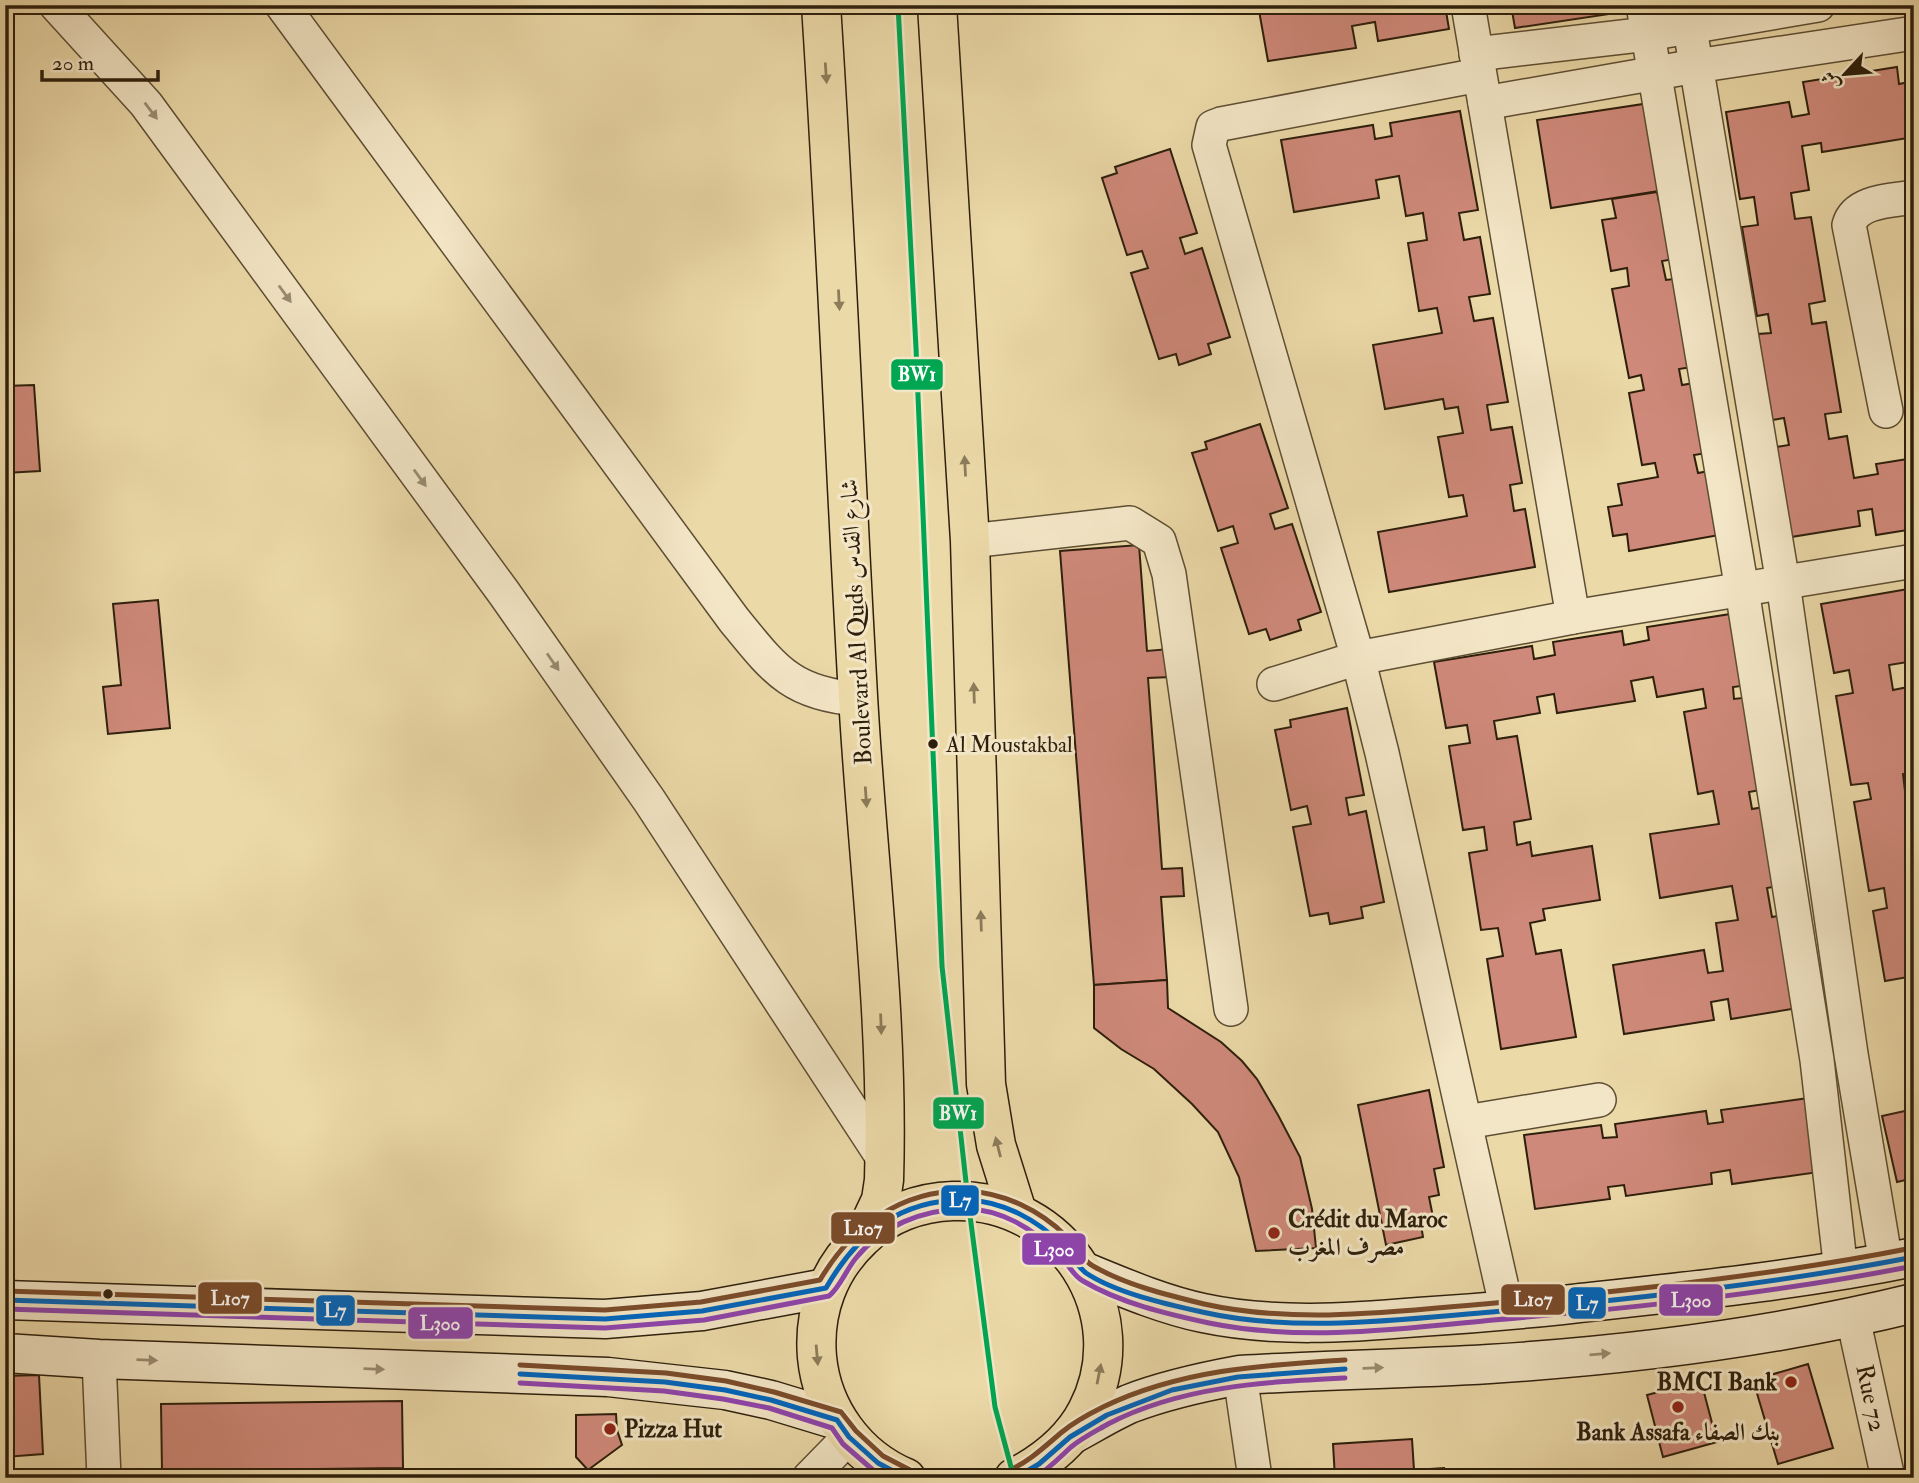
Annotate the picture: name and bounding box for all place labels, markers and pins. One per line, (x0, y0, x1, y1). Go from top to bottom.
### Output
place label: Al Moustakbal (945, 731, 1073, 759)
marker: Al Moustakbal (926, 737, 940, 751)
place label: Crédit du Maroc مصرف المغرب (1288, 1204, 1448, 1263)
marker: Crédit du Maroc مصرف المغرب (1266, 1225, 1282, 1241)
unlabelled marker (101, 1287, 115, 1301)
place label: BMCI Bank (1657, 1367, 1777, 1398)
marker: BMCI Bank (1783, 1374, 1799, 1390)
marker: Bank Assafa بنك الصفاء (1670, 1399, 1686, 1415)
place label: Pizza Hut (624, 1414, 722, 1445)
place label: Bank Assafa بنك الصفاء (1576, 1417, 1780, 1448)
marker: Pizza Hut (602, 1421, 618, 1437)

